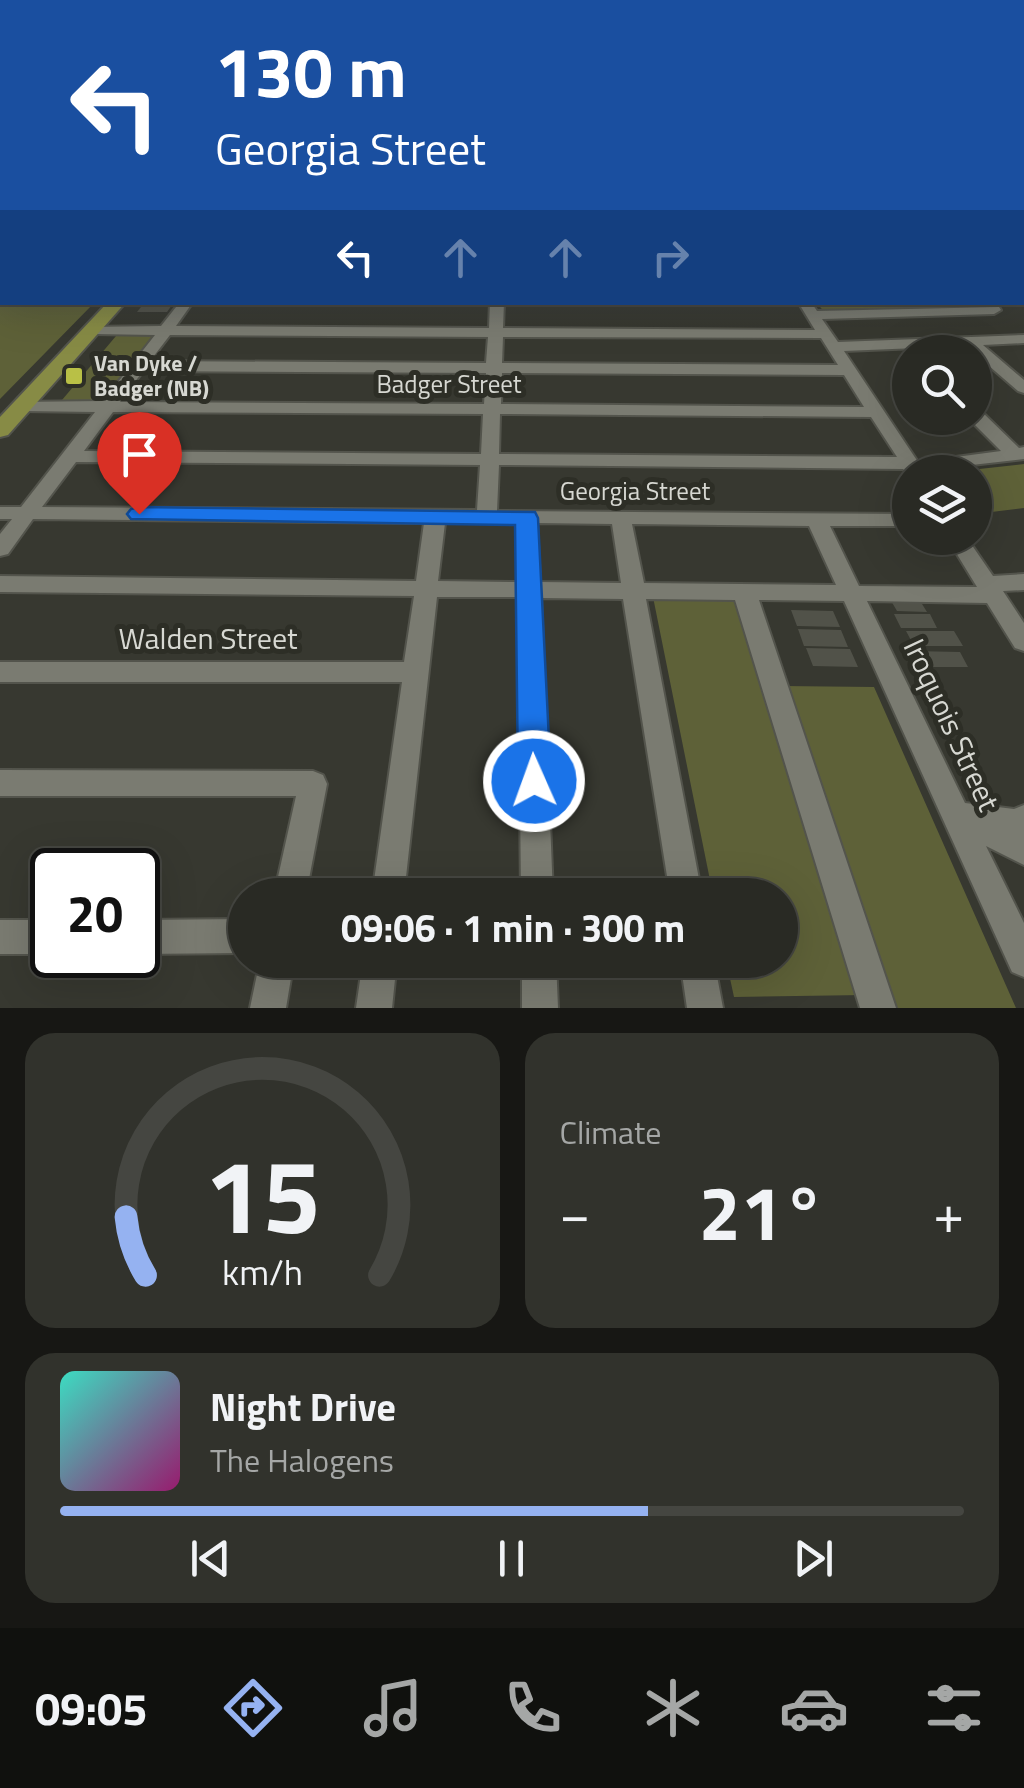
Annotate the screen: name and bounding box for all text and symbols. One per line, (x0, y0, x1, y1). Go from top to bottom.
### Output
text: 130 m (215, 18, 407, 124)
icon: left (50, 40, 180, 170)
text: Georgia Street (215, 114, 486, 182)
icon: left (328, 230, 383, 285)
icon: ahead (433, 230, 488, 285)
icon: ahead (538, 230, 593, 285)
icon: right (643, 230, 698, 285)
map controls (892, 335, 992, 555)
button: search (892, 335, 992, 435)
place label: Van Dyke / Badger (NB) (94, 346, 209, 405)
marker: Van Dyke / Badger (NB) (63, 365, 85, 387)
street label: Badger Street (376, 365, 522, 403)
pin (97, 412, 182, 515)
icon: arrive (112, 427, 167, 482)
button: layers (892, 455, 992, 555)
street label: Georgia Street (560, 472, 710, 510)
street label: Walden Street (118, 615, 298, 661)
street label: Iroquois Street (892, 631, 1012, 819)
position arrow (482, 729, 586, 833)
speed limit sign: 20 (30, 848, 160, 978)
text: 09:06 · 1 min · 300 m (341, 899, 685, 957)
text: Climate (560, 1108, 661, 1156)
text: 15 (204, 1115, 320, 1273)
text: 21° (699, 1155, 825, 1269)
text: − (560, 1171, 590, 1254)
text: + (933, 1171, 964, 1254)
text: km/h (222, 1244, 303, 1299)
text: Night Drive (210, 1378, 396, 1436)
text: The Halogens (210, 1436, 394, 1484)
icon: previous (183, 1531, 238, 1586)
icon: pause (484, 1531, 539, 1586)
icon: next (786, 1531, 841, 1586)
icon: directions (218, 1673, 288, 1743)
icon: music (358, 1673, 428, 1743)
icon: phone (498, 1673, 568, 1743)
icon: climate (638, 1673, 708, 1743)
icon: car (779, 1673, 849, 1743)
icon: filters (919, 1673, 989, 1743)
text: 09:05 (35, 1674, 147, 1742)

